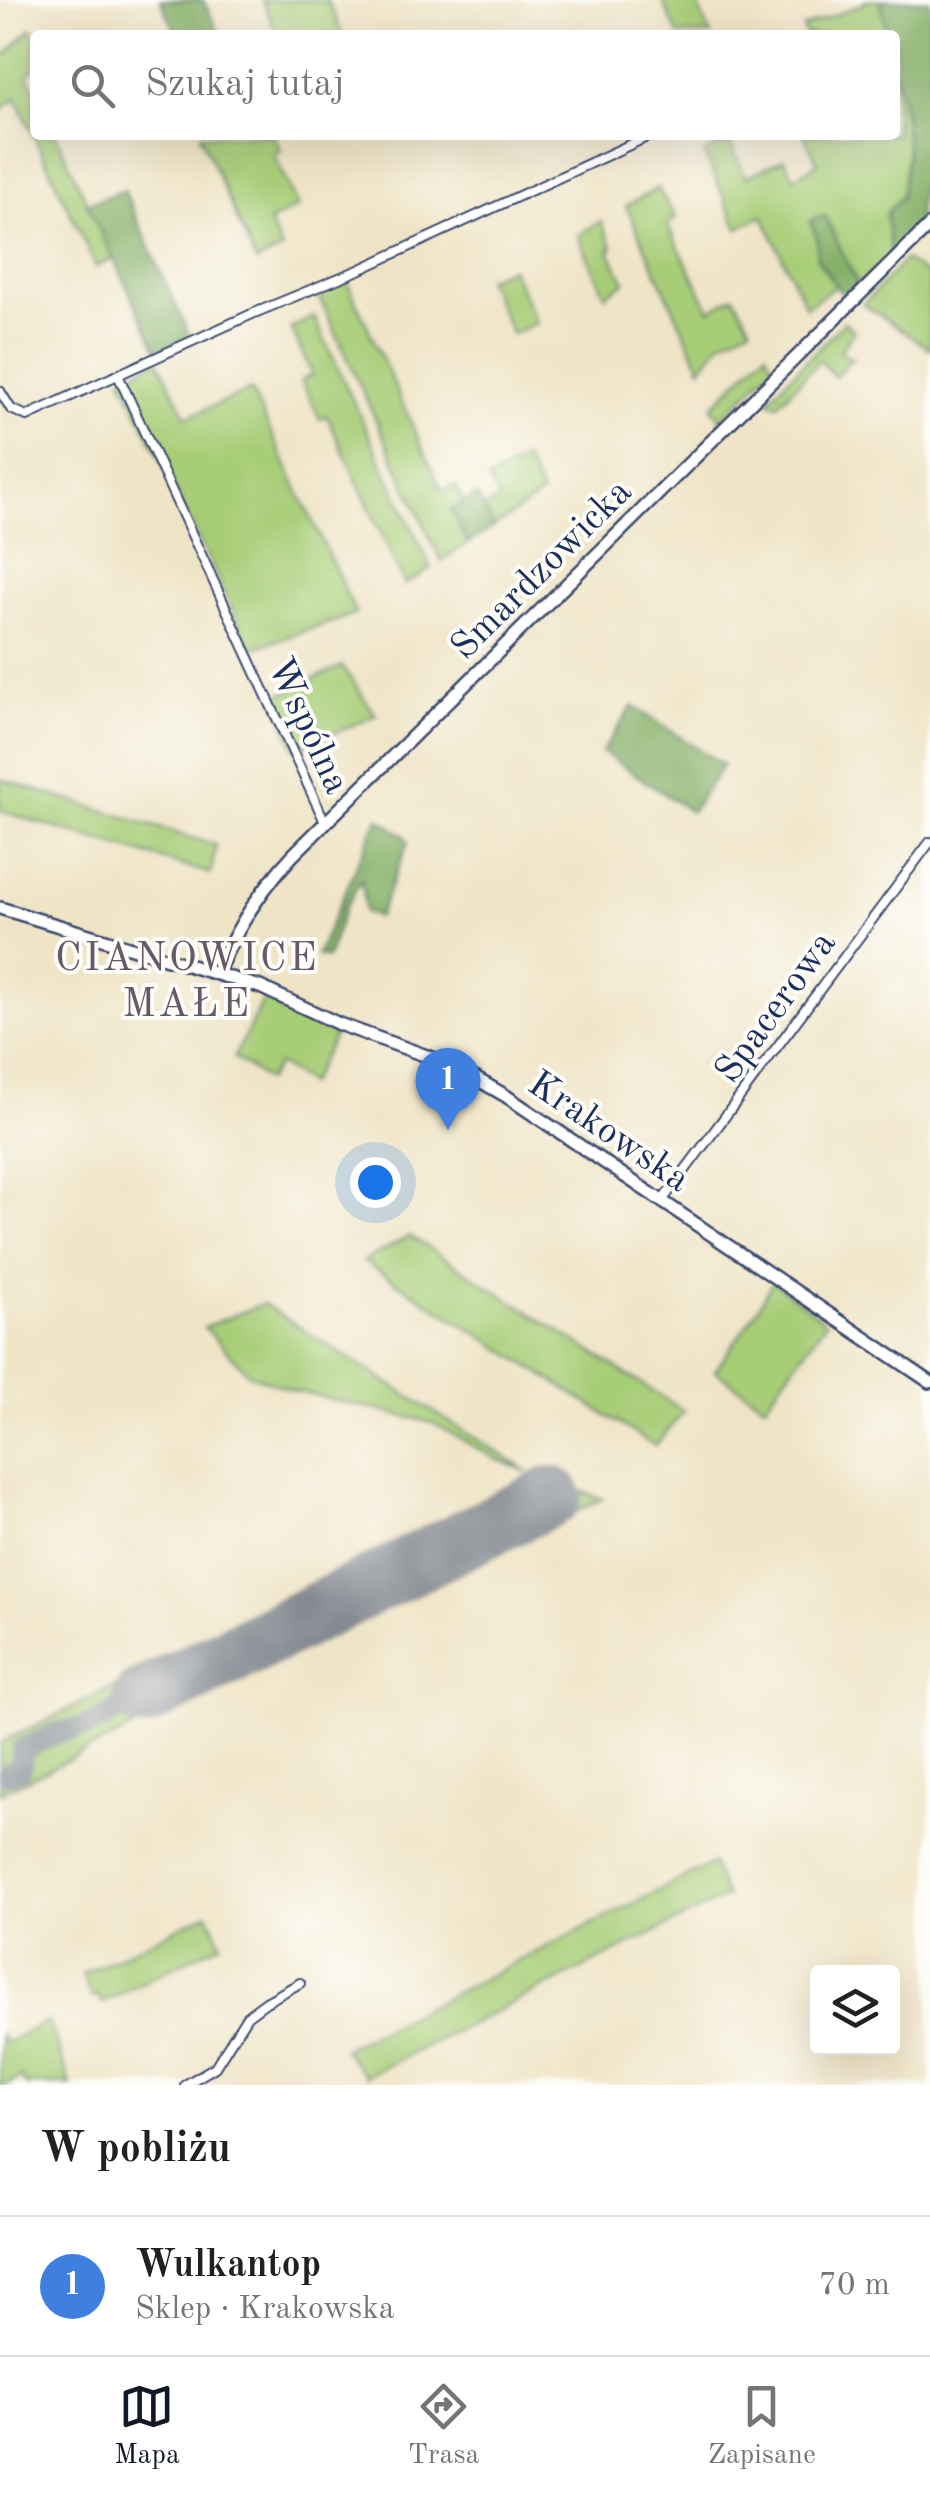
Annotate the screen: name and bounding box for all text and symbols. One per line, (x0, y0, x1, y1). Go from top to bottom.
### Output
search box (30, 30, 900, 140)
icon: search (65, 58, 120, 113)
text: Szukaj tutaj (145, 66, 345, 104)
street label: Smardzowicka (445, 472, 640, 668)
street label: Wspólna (259, 652, 355, 800)
street label: Spacerowa (709, 925, 844, 1091)
district label: CIANOWICE MAŁE (55, 940, 319, 1026)
pin: 1 (416, 1048, 480, 1130)
street label: Krakowska (521, 1065, 696, 1200)
your location (350, 1157, 401, 1208)
map controls (810, 1965, 900, 2055)
button: layers (810, 1965, 900, 2055)
text: W pobliżu (40, 2129, 231, 2171)
text: Wulkantop (135, 2247, 321, 2285)
text: 1 (63, 2270, 82, 2302)
text: 70 m (819, 2270, 890, 2302)
text: Sklep · Krakowska (135, 2294, 395, 2326)
tab: Mapa (114, 2379, 180, 2474)
tab: Trasa (408, 2379, 479, 2474)
tab: Zapisane (708, 2379, 816, 2474)

